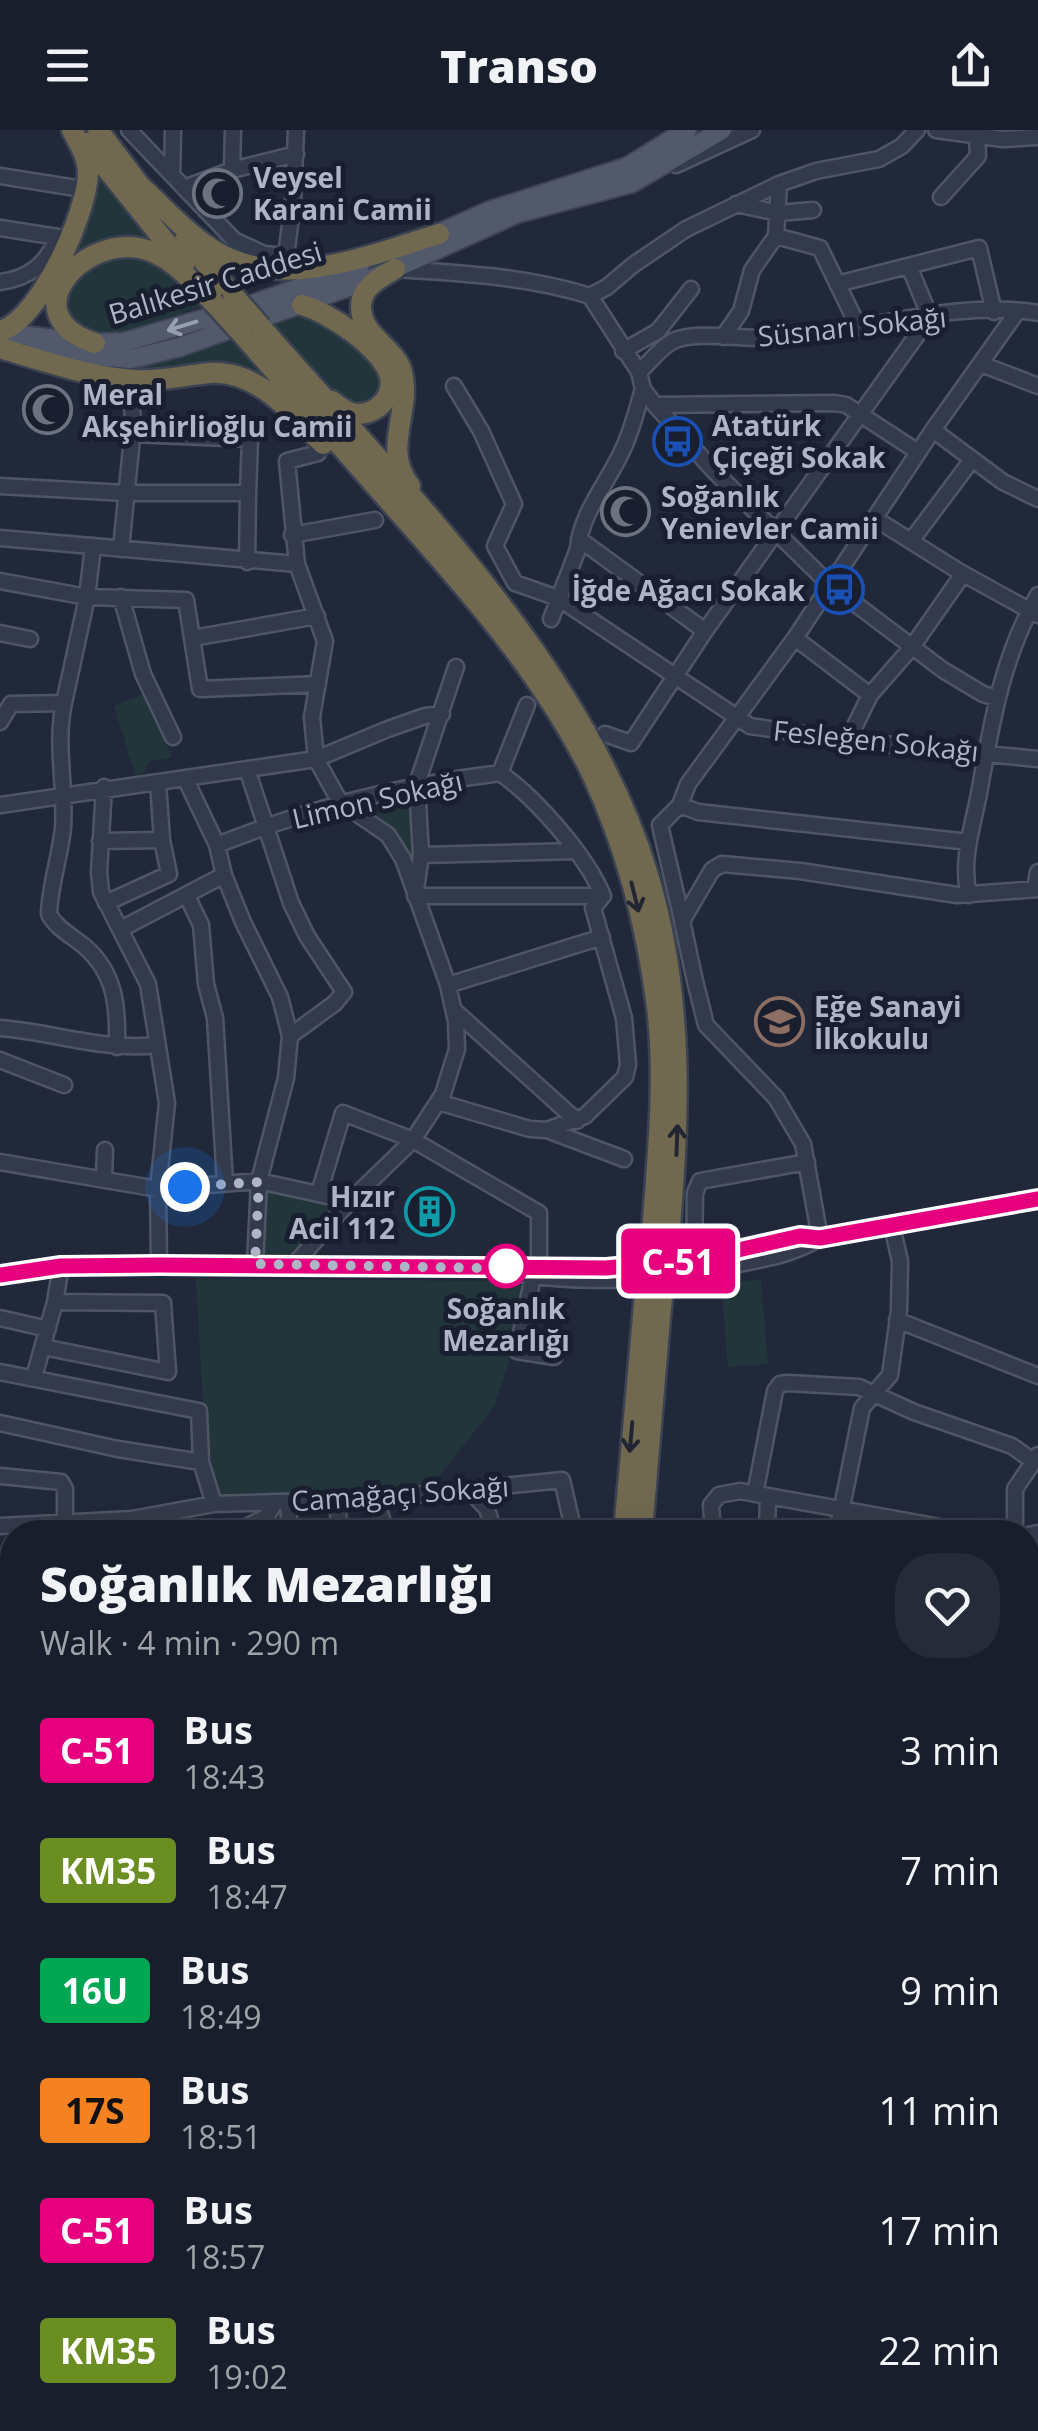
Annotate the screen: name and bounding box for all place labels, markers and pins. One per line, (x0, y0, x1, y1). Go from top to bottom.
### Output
place label: Veysel Karani Camii (253, 158, 432, 228)
mosque icon: Veysel Karani Camii (192, 167, 244, 219)
place label: Meral Akşehirlioğlu Camii (82, 375, 353, 445)
mosque icon: Meral Akşehirlioğlu Camii (21, 384, 73, 436)
place label: Atatürk Çiçeği Sokak (712, 406, 886, 476)
bus stop icon: Atatürk Çiçeği Sokak (651, 415, 703, 467)
place label: Soğanlık Yenievler Camii (661, 477, 879, 547)
mosque icon: Soğanlık Yenievler Camii (600, 486, 652, 538)
bus stop icon: İğde Ağacı Sokak (814, 564, 866, 616)
place label: İğde Ağacı Sokak (572, 571, 806, 609)
place label: Eğe Sanayi İlkokulu (814, 987, 961, 1057)
school or university icon: Eğe Sanayi İlkokulu (753, 996, 805, 1048)
place label: Hızır Acil 112 (289, 1177, 395, 1247)
building icon: Hızır Acil 112 (404, 1186, 456, 1238)
marker: Soğanlık Mezarlığı (485, 1245, 527, 1287)
place label: Soğanlık Mezarlığı (442, 1289, 570, 1359)

